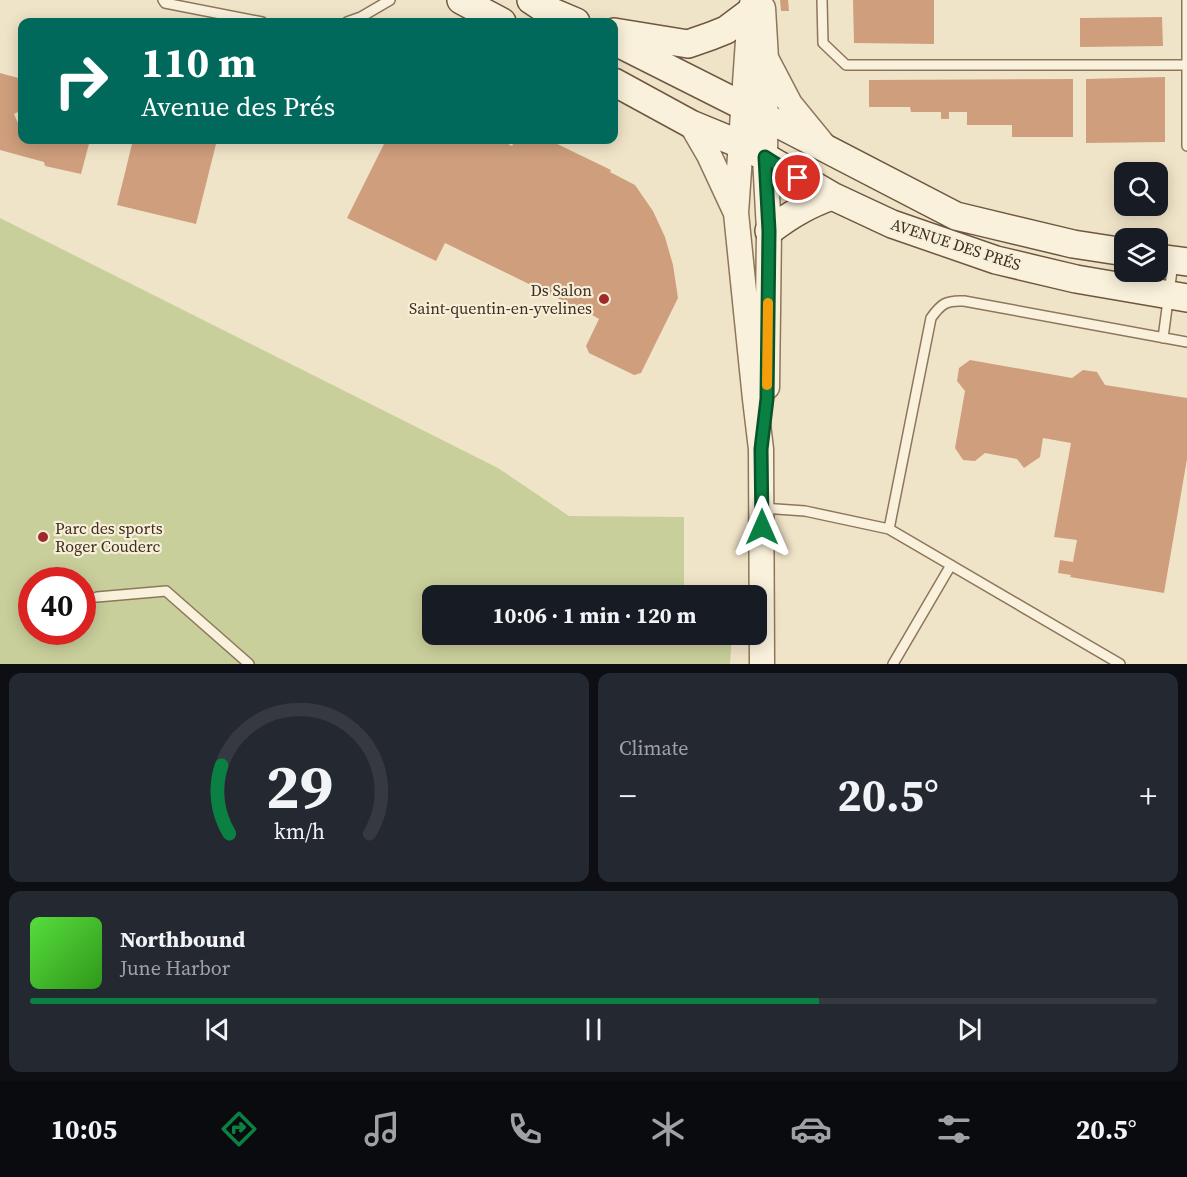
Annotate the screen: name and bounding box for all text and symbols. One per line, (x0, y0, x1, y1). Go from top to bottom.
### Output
text: 110 m (141, 33, 256, 91)
icon: right (42, 42, 120, 120)
text: Avenue des Prés (141, 88, 335, 125)
pin (772, 152, 823, 203)
icon: arrive (781, 161, 814, 194)
map controls (1114, 162, 1168, 282)
button: search (1114, 162, 1168, 216)
street label: AVENUE DES PRÉS (888, 213, 1024, 275)
button: layers (1114, 228, 1168, 282)
place label: Ds Salon Saint-quentin-en-yvelines (409, 279, 592, 319)
marker: Ds Salon Saint-quentin-en-yvelines (597, 292, 611, 306)
position arrow (730, 495, 794, 559)
place label: Parc des sports Roger Couderc (55, 517, 163, 557)
marker: Parc des sports Roger Couderc (36, 530, 50, 544)
speed limit sign: 40 (18, 567, 96, 645)
text: 10:06 · 1 min · 120 m (493, 600, 696, 630)
text: Climate (619, 734, 688, 762)
text: 29 (265, 743, 333, 829)
text: 20.5° (837, 764, 939, 826)
text: − (619, 773, 637, 818)
text: + (1140, 773, 1157, 818)
text: km/h (273, 818, 325, 847)
text: Northbound (120, 924, 245, 954)
text: June Harbor (120, 954, 230, 982)
icon: previous (201, 1013, 234, 1046)
icon: pause (577, 1013, 610, 1046)
icon: next (953, 1013, 986, 1046)
icon: directions (218, 1108, 260, 1150)
icon: music (361, 1108, 403, 1150)
icon: phone (504, 1108, 546, 1150)
icon: climate (647, 1108, 689, 1150)
icon: car (790, 1108, 832, 1150)
icon: filters (933, 1108, 975, 1150)
text: 10:05 (50, 1111, 117, 1148)
text: 20.5° (1076, 1111, 1137, 1148)

